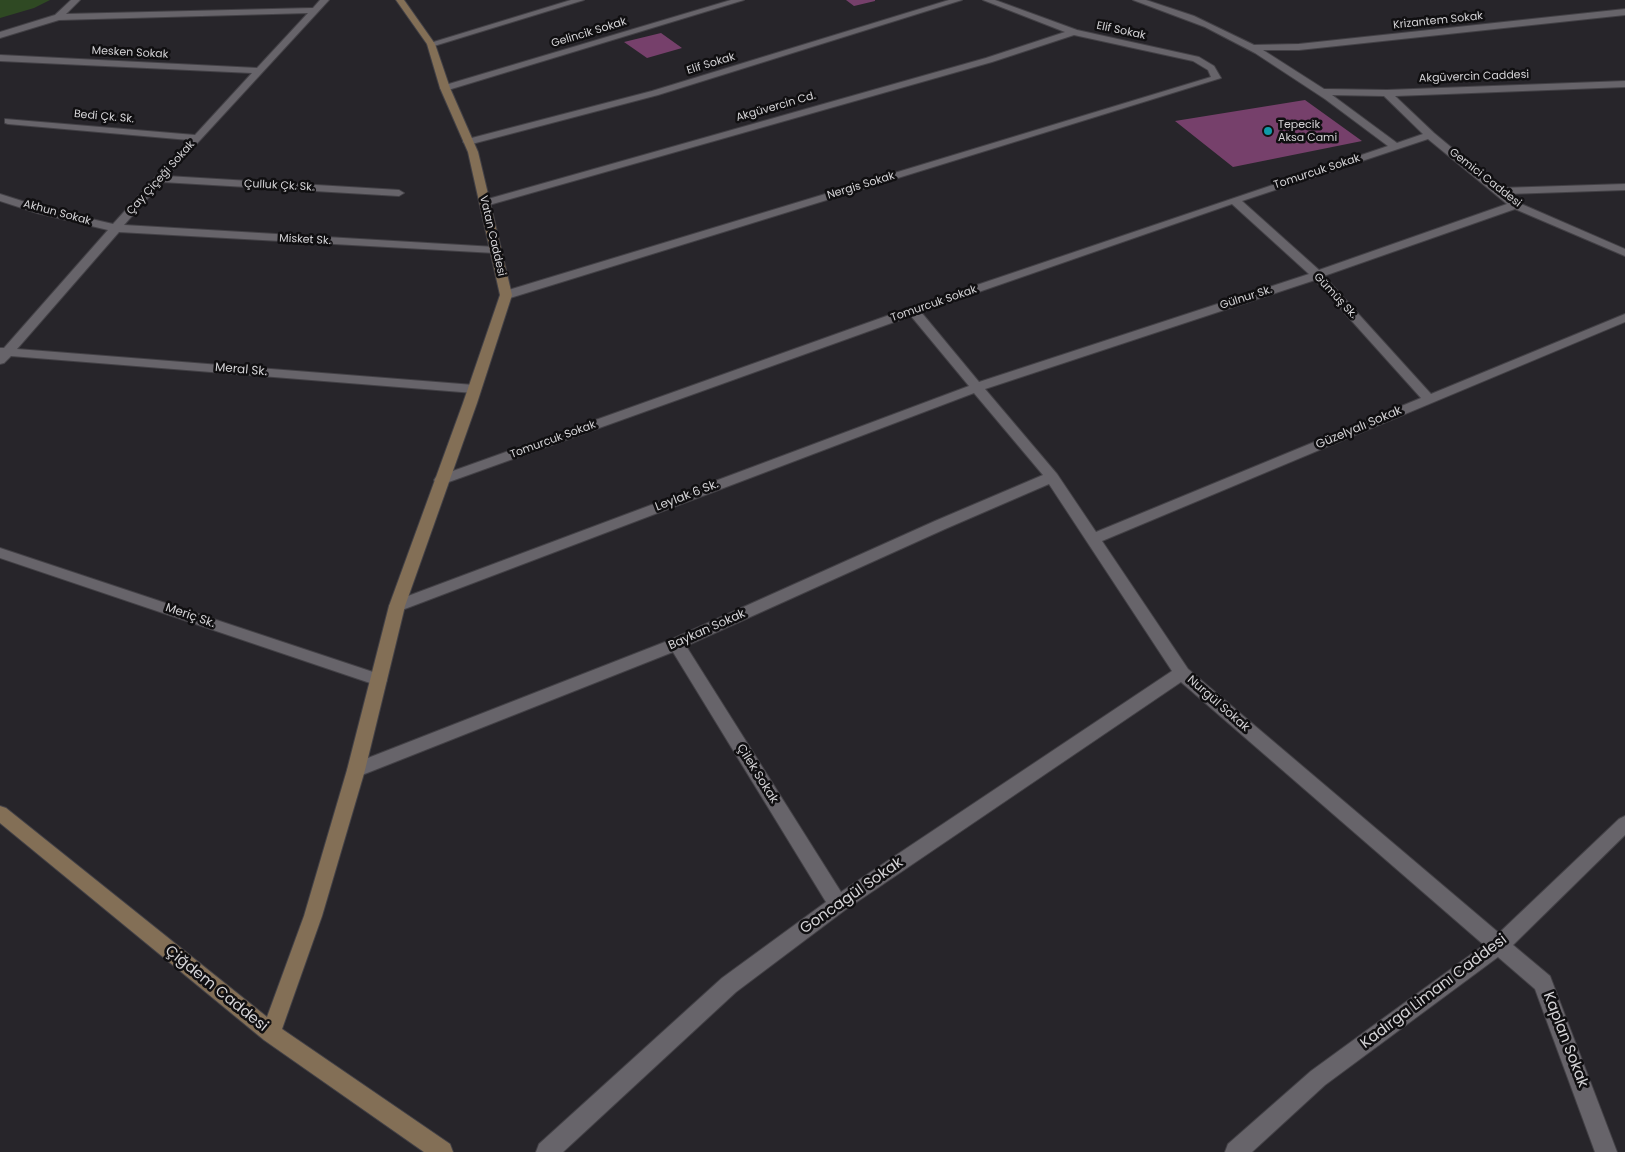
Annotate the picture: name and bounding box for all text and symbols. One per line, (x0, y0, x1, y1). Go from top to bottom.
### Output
street label: Krizantem Sokak (1392, 10, 1484, 32)
street label: Gelincik Sokak (550, 15, 628, 51)
street label: Elif Sokak (1095, 19, 1147, 43)
street label: Mesken Sokak (91, 44, 169, 62)
street label: Elif Sokak (685, 50, 737, 78)
street label: Akgüvercin Caddesi (1419, 68, 1529, 86)
street label: Akgüvercin Cd. (735, 89, 817, 125)
street label: Bedi Çk. Sk. (73, 108, 135, 126)
place label: Tepecik Aksa Cami (1278, 118, 1337, 144)
marker: Tepecik Aksa Cami (1262, 125, 1274, 137)
street label: Çay Çiçeği Sokak (124, 138, 198, 218)
street label: Gemici Caddesi (1446, 146, 1524, 210)
street label: Tomurcuk Sokak (1272, 152, 1362, 192)
street label: Nergis Sokak (826, 169, 896, 203)
street label: Çulluk Çk. Sk. (243, 178, 315, 194)
street label: Vatan Caddesi (476, 194, 508, 278)
street label: Akhun Sokak (22, 198, 92, 228)
street label: Misket Sk. (279, 232, 331, 248)
street label: Gümüş Sk. (1311, 271, 1359, 321)
street label: Tomurcuk Sokak (889, 283, 979, 325)
street label: Gülnur Sk. (1218, 283, 1274, 313)
street label: Meral Sk. (214, 361, 268, 379)
street label: Güzelyalı Sokak (1314, 403, 1404, 453)
street label: Tomurcuk Sokak (508, 418, 598, 462)
street label: Leylak 6 Sk. (653, 477, 721, 515)
street label: Meriç Sk. (163, 601, 217, 631)
street label: Baykan Sokak (666, 607, 748, 653)
street label: Nurgül Sokak (1184, 673, 1252, 735)
street label: Çilek Sokak (733, 742, 781, 806)
street label: Goncagül Sokak (797, 854, 907, 938)
street label: Kadırga Limanı Caddesi (1357, 931, 1511, 1053)
street label: Çiğdem Caddesi (161, 942, 271, 1036)
street label: Kaplan Sokak (1539, 990, 1591, 1090)

